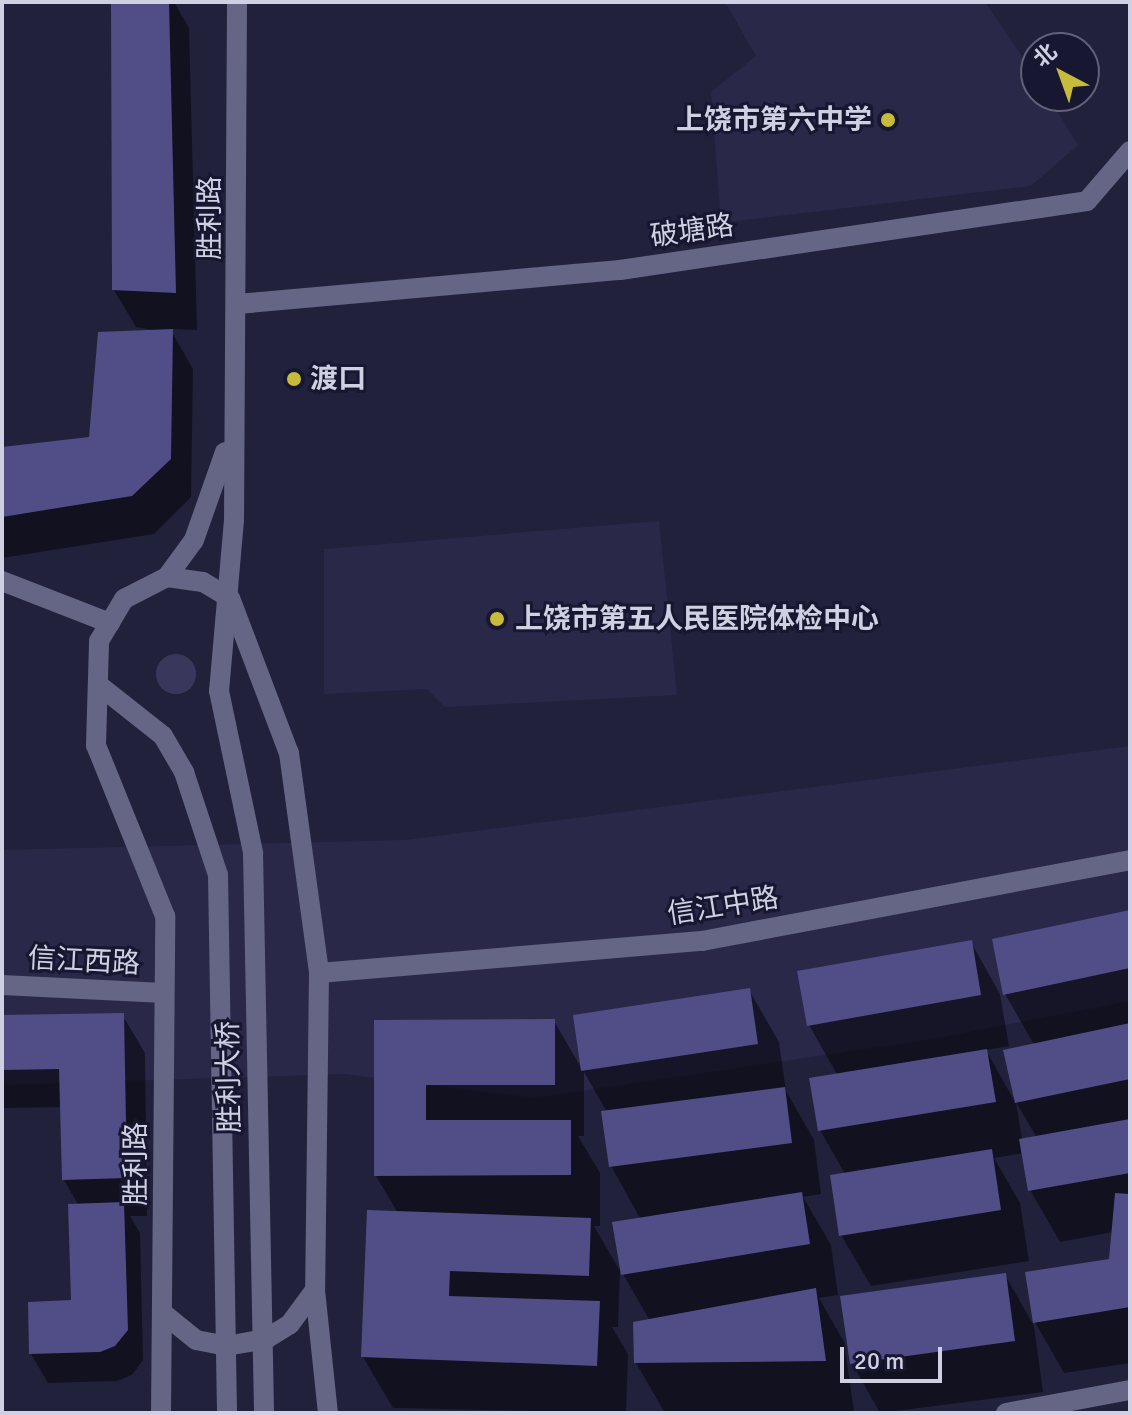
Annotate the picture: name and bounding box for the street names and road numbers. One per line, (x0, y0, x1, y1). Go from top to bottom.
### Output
street label: 胜利路 (193, 176, 227, 260)
street label: 破塘路 (648, 209, 736, 253)
street label: 信江中路 (665, 881, 781, 931)
street label: 信江西路 (27, 941, 141, 981)
street label: 胜利大桥 (211, 1021, 247, 1133)
street label: 胜利路 (119, 1122, 153, 1206)

